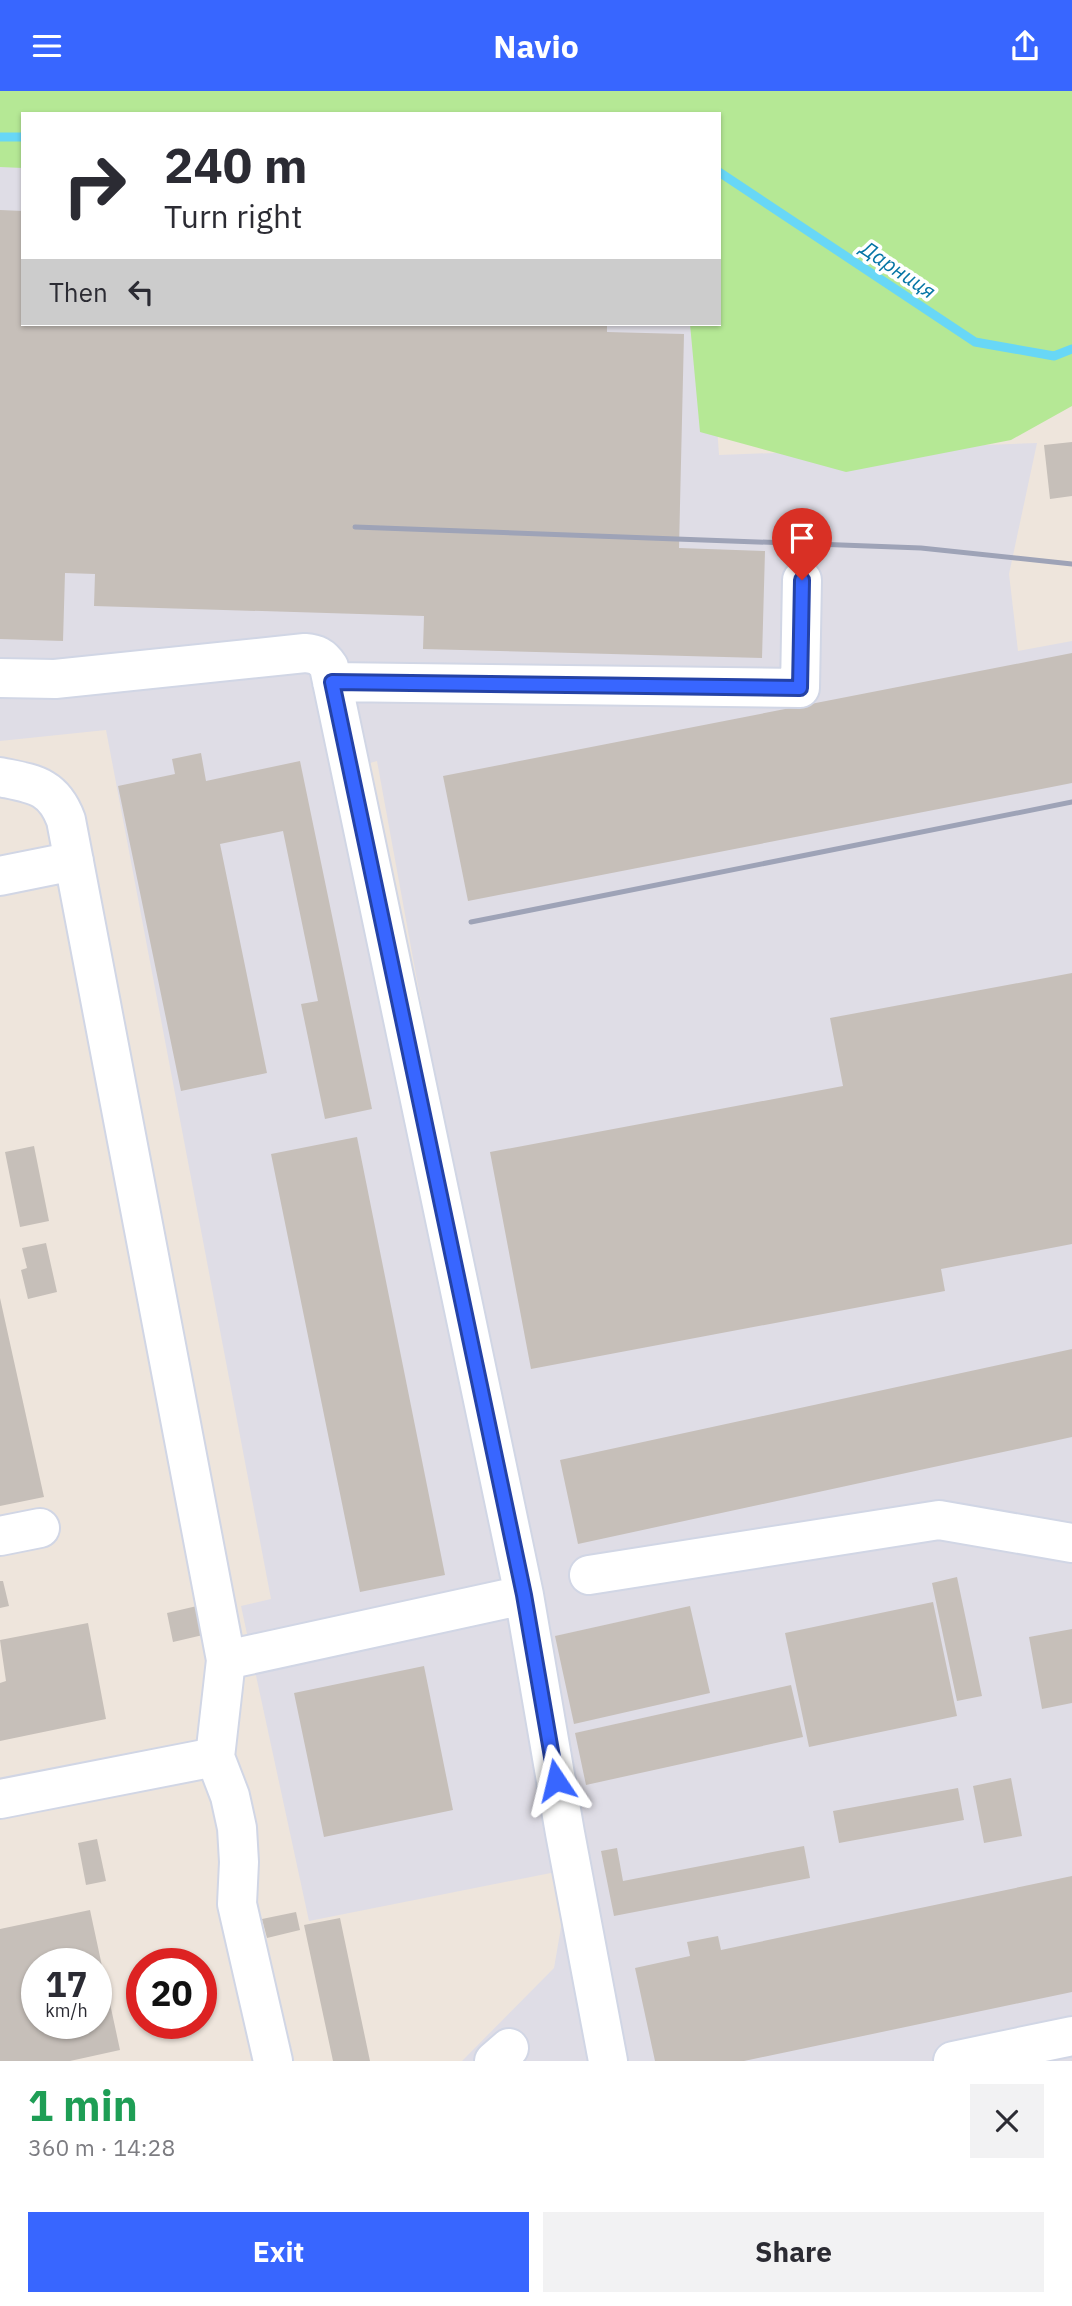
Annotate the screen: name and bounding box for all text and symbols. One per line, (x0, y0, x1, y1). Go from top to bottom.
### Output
text: Navio (493, 25, 579, 67)
icon: menu (28, 27, 66, 65)
icon: share (1006, 27, 1044, 65)
text: 240 m (164, 133, 308, 196)
icon: right (49, 140, 140, 231)
text: Turn right (164, 195, 302, 237)
water label: Дарниця (854, 233, 942, 305)
icon: left (122, 273, 160, 311)
text: Then (49, 275, 108, 309)
pin (772, 508, 832, 580)
icon: arrive (783, 519, 821, 557)
position arrow (519, 1743, 593, 1817)
speed limit sign: 20 (126, 1948, 217, 2039)
text: 17 (45, 1961, 88, 2007)
text: km/h (45, 1999, 88, 2022)
text: 1 min (28, 2078, 138, 2133)
button: close (970, 2084, 1044, 2158)
text: 360 m · 14:28 (28, 2132, 175, 2162)
button: Exit (28, 2212, 529, 2292)
button: Share (543, 2212, 1044, 2292)

